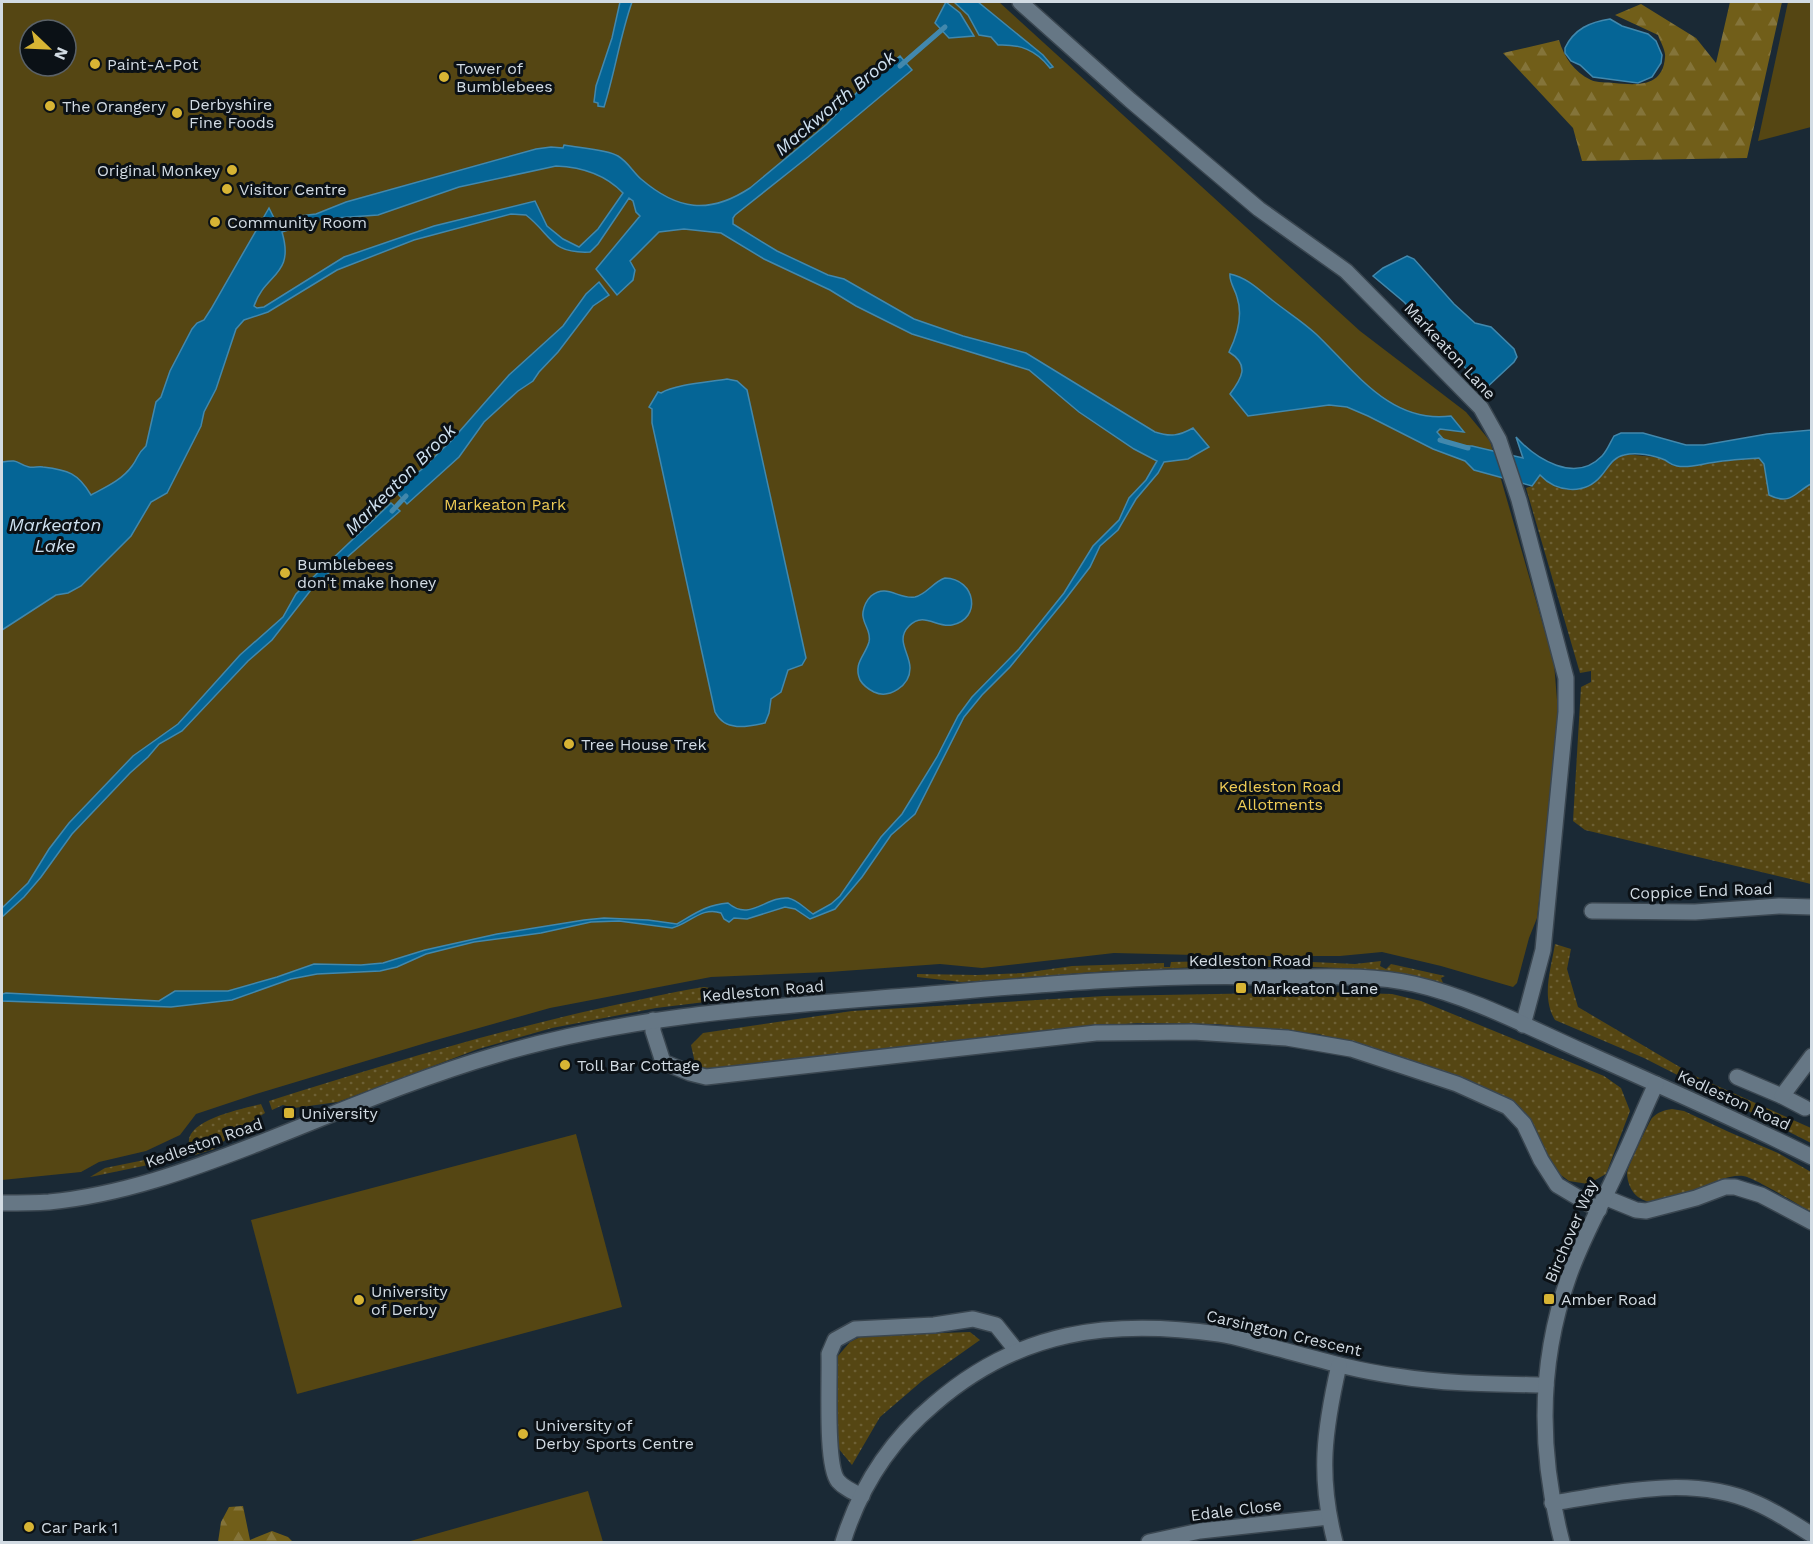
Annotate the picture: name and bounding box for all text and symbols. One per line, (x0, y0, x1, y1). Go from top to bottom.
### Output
north arrow (18, 18, 78, 78)
text: N (50, 44, 72, 63)
water label: Mackworth Brook (771, 46, 900, 159)
place label: Paint-A-Pot (107, 55, 199, 74)
marker: Paint-A-Pot (88, 57, 102, 71)
place label: Tower of Bumblebees (456, 59, 553, 96)
marker: Tower of Bumblebees (437, 70, 451, 84)
place label: Derbyshire Fine Foods (189, 95, 274, 132)
place label: The Orangery (62, 97, 166, 116)
marker: The Orangery (43, 99, 57, 113)
marker: Derbyshire Fine Foods (170, 106, 184, 120)
place label: Original Monkey (97, 161, 221, 180)
marker: Original Monkey (225, 163, 239, 177)
place label: Visitor Centre (239, 180, 346, 199)
marker: Visitor Centre (220, 182, 234, 196)
place label: Community Room (227, 213, 367, 232)
marker: Community Room (208, 215, 222, 229)
street label: Markeaton Lane (1400, 299, 1500, 403)
water label: Markeaton Brook (340, 418, 461, 539)
park label: Markeaton Park (444, 495, 566, 514)
water label: Markeaton Lake (9, 514, 101, 556)
place label: Bumblebees don't make honey (297, 555, 437, 592)
marker: Bumblebees don't make honey (278, 566, 292, 580)
place label: Tree House Trek (581, 735, 707, 754)
marker: Tree House Trek (562, 737, 576, 751)
park label: Kedleston Road Allotments (1219, 777, 1341, 814)
street label: Coppice End Road (1629, 879, 1773, 903)
street label: Kedleston Road (1189, 951, 1311, 970)
street label: Kedleston Road (701, 976, 825, 1006)
place label: Markeaton Lane (1253, 979, 1378, 998)
marker: Markeaton Lane (1234, 981, 1248, 995)
place label: Toll Bar Cottage (577, 1056, 700, 1075)
marker: Toll Bar Cottage (558, 1058, 572, 1072)
street label: Kedleston Road (1675, 1066, 1793, 1134)
place label: University (301, 1104, 379, 1123)
marker: University (282, 1106, 296, 1120)
street label: Kedleston Road (143, 1114, 265, 1172)
street label: Birchover Way (1541, 1176, 1601, 1285)
place label: University of Derby (371, 1282, 449, 1319)
place label: Amber Road (1561, 1290, 1657, 1309)
marker: Amber Road (1542, 1292, 1556, 1306)
marker: University of Derby (352, 1293, 366, 1307)
street label: Carsington Crescent (1205, 1306, 1364, 1360)
place label: University of Derby Sports Centre (535, 1416, 694, 1453)
marker: University of Derby Sports Centre (516, 1427, 530, 1441)
street label: Edale Close (1189, 1495, 1283, 1525)
place label: Car Park 1 (41, 1518, 118, 1537)
marker: Car Park 1 (22, 1520, 36, 1534)

